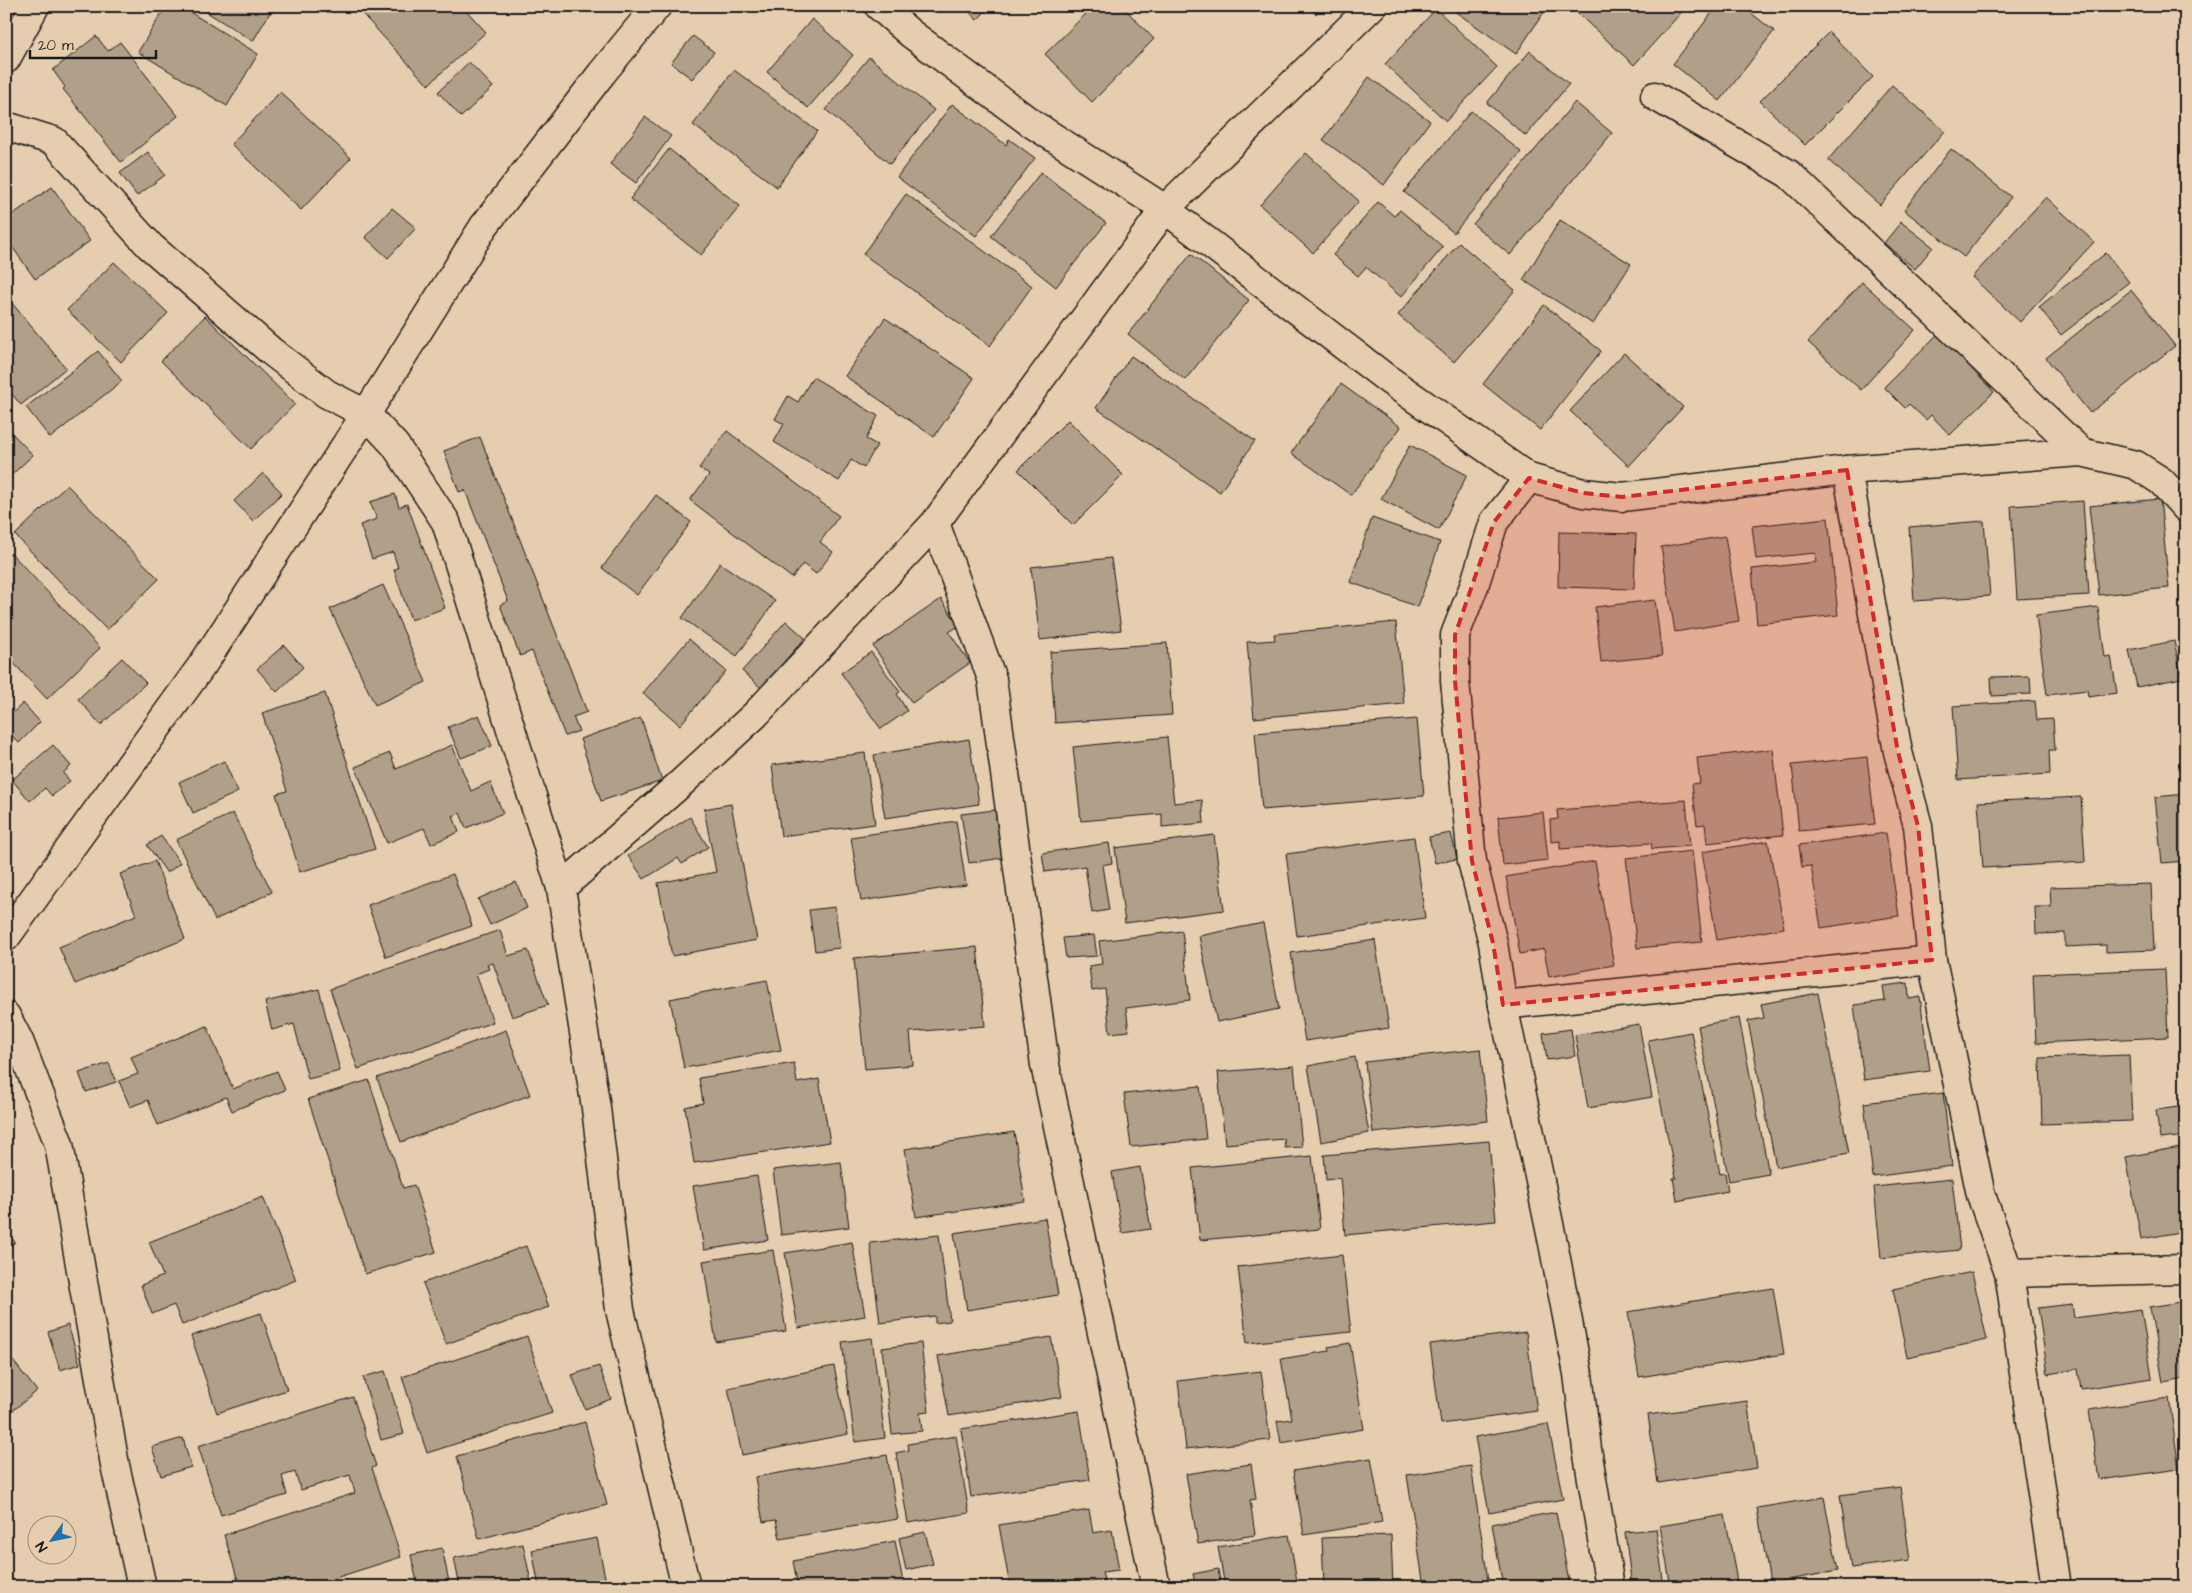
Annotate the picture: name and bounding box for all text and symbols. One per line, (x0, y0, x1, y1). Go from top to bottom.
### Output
scale bar (30, 28, 156, 60)
text: 20 m (38, 35, 74, 56)
north arrow (28, 1516, 78, 1566)
text: N (31, 1537, 53, 1556)

